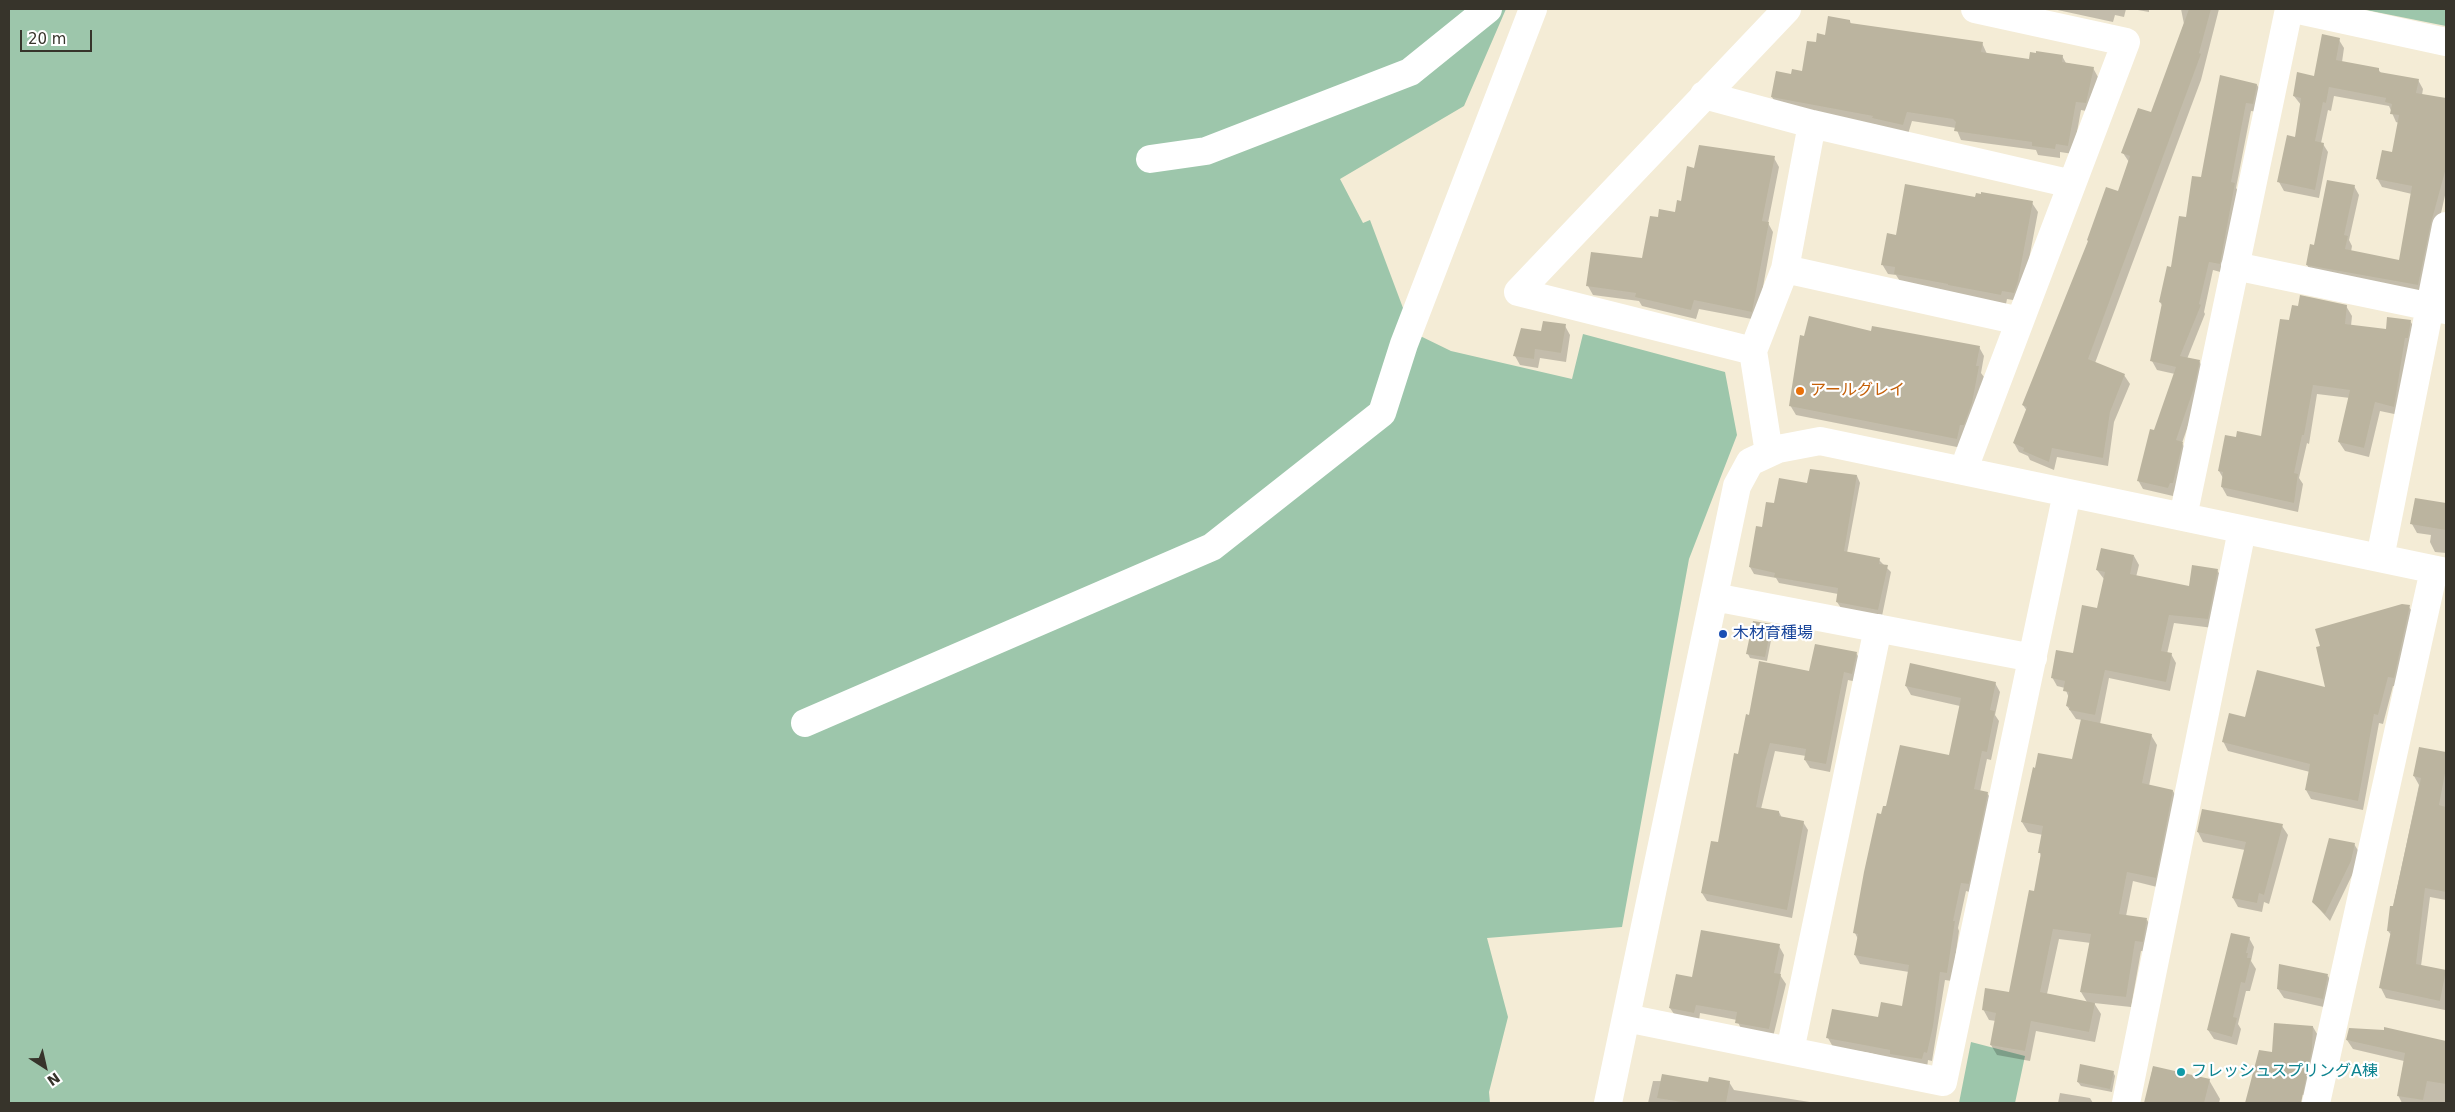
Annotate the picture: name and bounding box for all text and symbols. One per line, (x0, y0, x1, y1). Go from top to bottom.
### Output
scale bar (22, 20, 95, 52)
text: 20 m (28, 30, 66, 48)
place label: アールグレイ (1810, 381, 1905, 401)
marker: アールグレイ (1794, 385, 1806, 397)
place label: 木材育種場 (1733, 624, 1813, 644)
marker: 木材育種場 (1717, 628, 1729, 640)
north arrow (20, 1042, 70, 1092)
place label: フレッシュスプリングA棟 (2191, 1062, 2378, 1082)
marker: フレッシュスプリングA棟 (2175, 1066, 2187, 1078)
text: N (44, 1069, 63, 1089)

